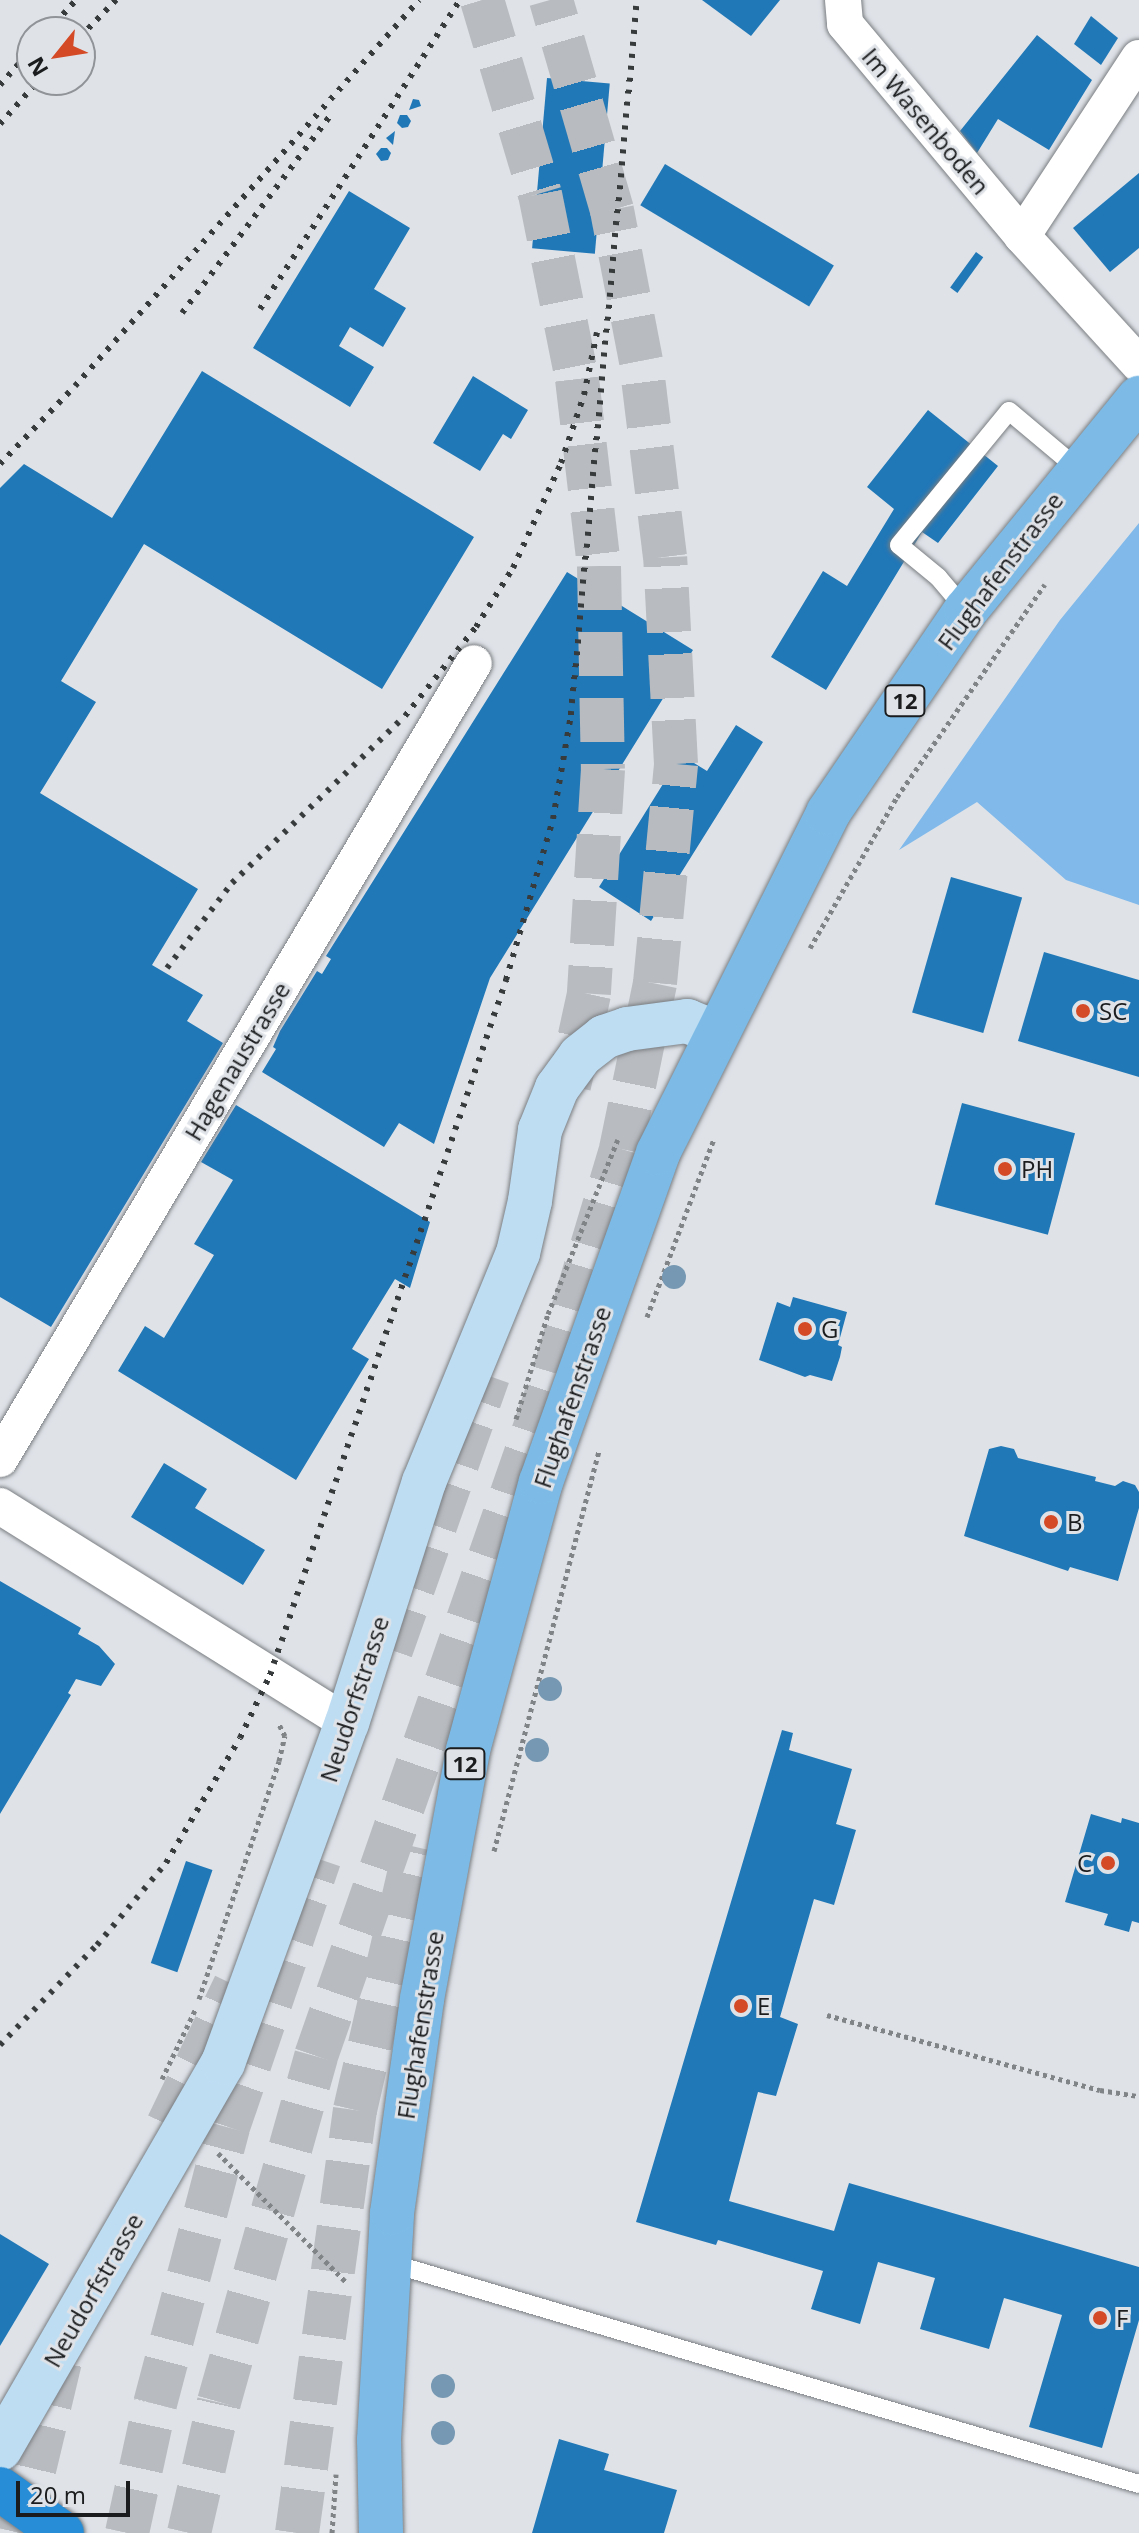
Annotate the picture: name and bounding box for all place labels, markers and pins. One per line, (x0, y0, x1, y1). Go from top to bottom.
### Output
place label: SC (1099, 997, 1127, 1025)
marker: SC (1074, 1002, 1092, 1020)
place label: PH (1021, 1155, 1053, 1183)
marker: PH (996, 1160, 1014, 1178)
place label: G (821, 1315, 838, 1343)
marker: G (796, 1320, 814, 1338)
place label: B (1067, 1508, 1083, 1536)
marker: B (1042, 1513, 1060, 1531)
place label: C (1077, 1849, 1092, 1877)
marker: C (1099, 1854, 1117, 1872)
place label: E (757, 1992, 770, 2020)
marker: E (732, 1997, 750, 2015)
place label: F (1116, 2304, 1128, 2332)
marker: F (1091, 2309, 1109, 2327)

